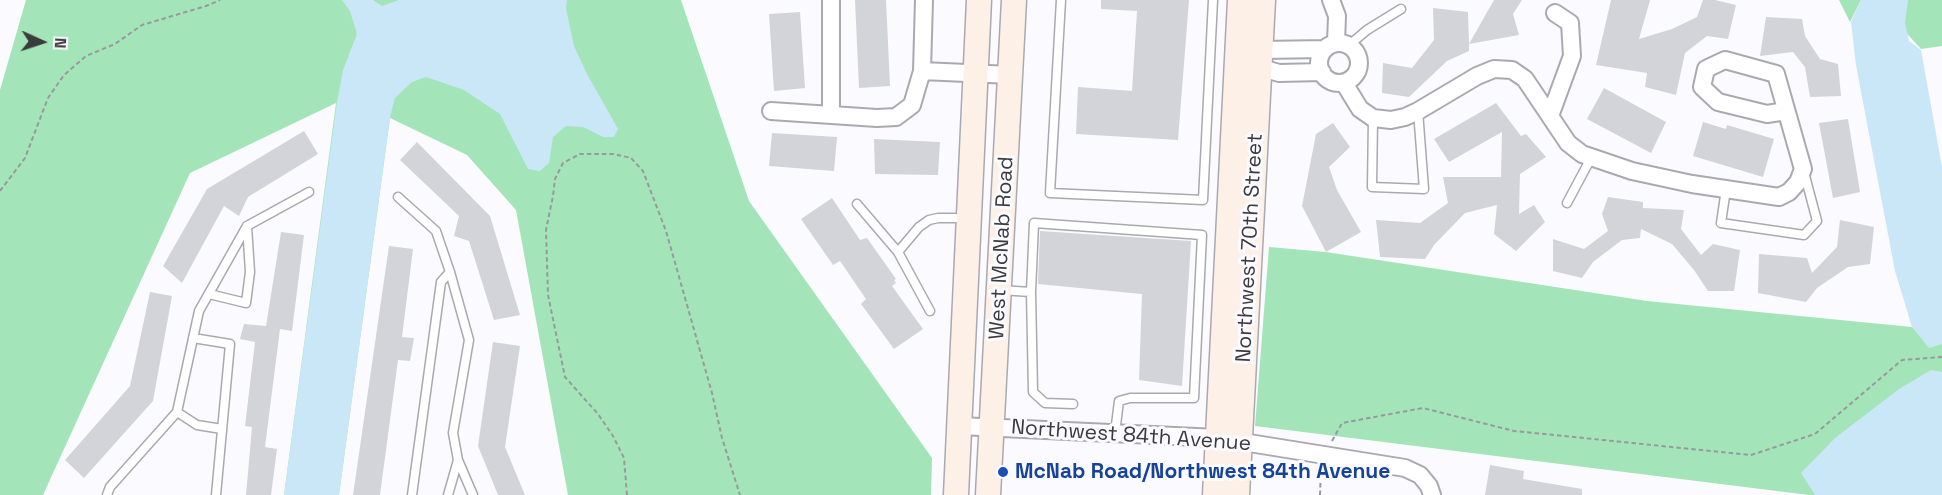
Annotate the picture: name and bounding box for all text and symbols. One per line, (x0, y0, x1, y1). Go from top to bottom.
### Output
north arrow (12, 12, 72, 72)
text: N (50, 37, 71, 49)
street label: Northwest 70th Street (1231, 133, 1269, 363)
street label: West McNab Road (985, 156, 1019, 340)
street label: Northwest 84th Avenue (1010, 415, 1252, 457)
place label: McNab Road/Northwest 84th Avenue (1015, 459, 1390, 485)
marker: McNab Road/Northwest 84th Avenue (996, 465, 1010, 479)

